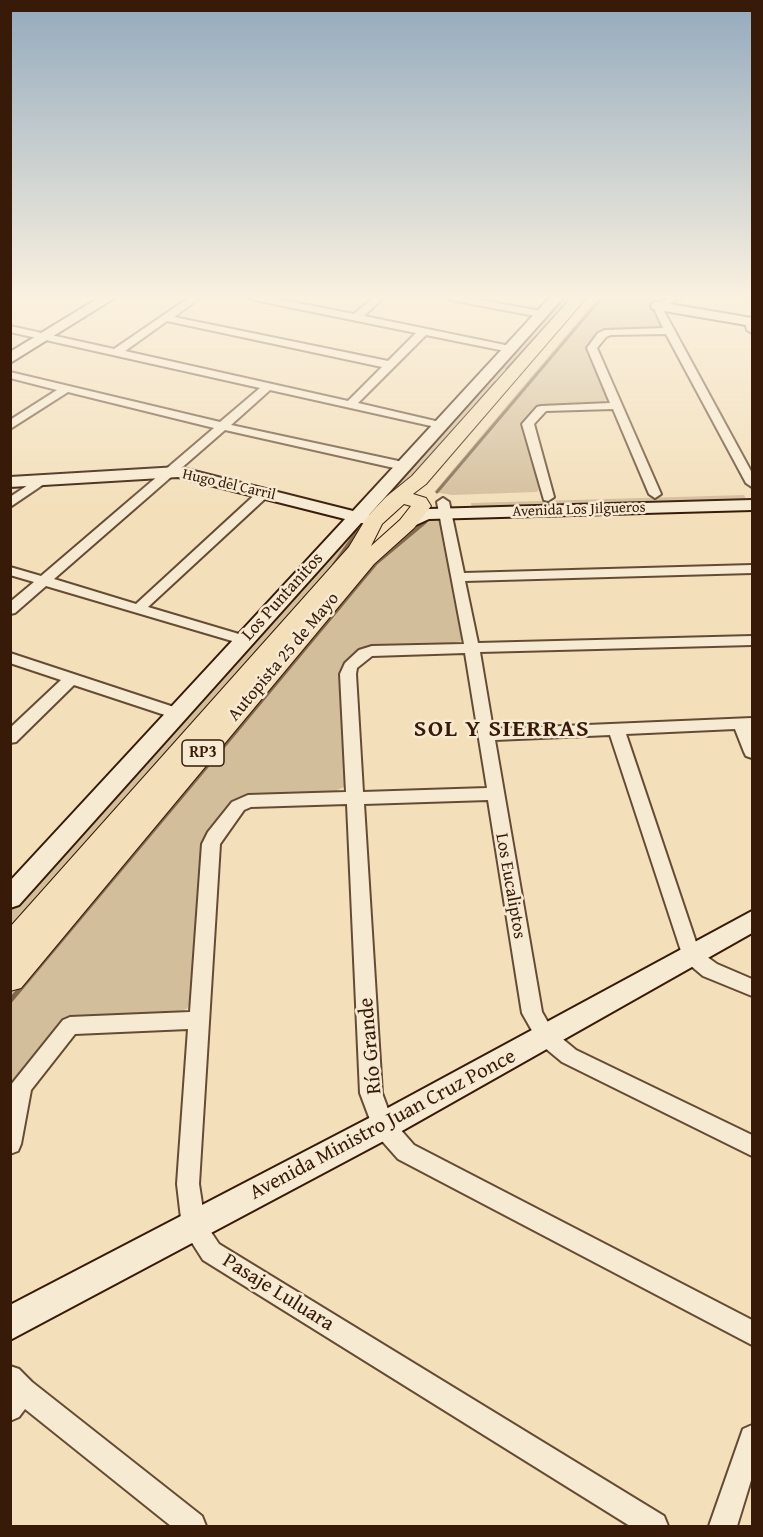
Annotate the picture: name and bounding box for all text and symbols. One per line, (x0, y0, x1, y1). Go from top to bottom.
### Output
street label: Hugo del Carril (181, 466, 277, 504)
street label: Avenida Los Jilgueros (512, 499, 646, 521)
street label: Los Puntanitos (238, 548, 328, 646)
street label: Autopista 25 de Mayo (224, 588, 344, 726)
district label: SOL Y SIERRAS (414, 716, 590, 744)
road number: RP3 (182, 740, 224, 766)
street label: Los Eucaliptos (490, 831, 530, 941)
street label: Río Grande (354, 997, 388, 1095)
street label: Avenida Ministro Juan Cruz Ponce (246, 1044, 520, 1206)
street label: Pasaje Luluara (218, 1249, 338, 1337)

